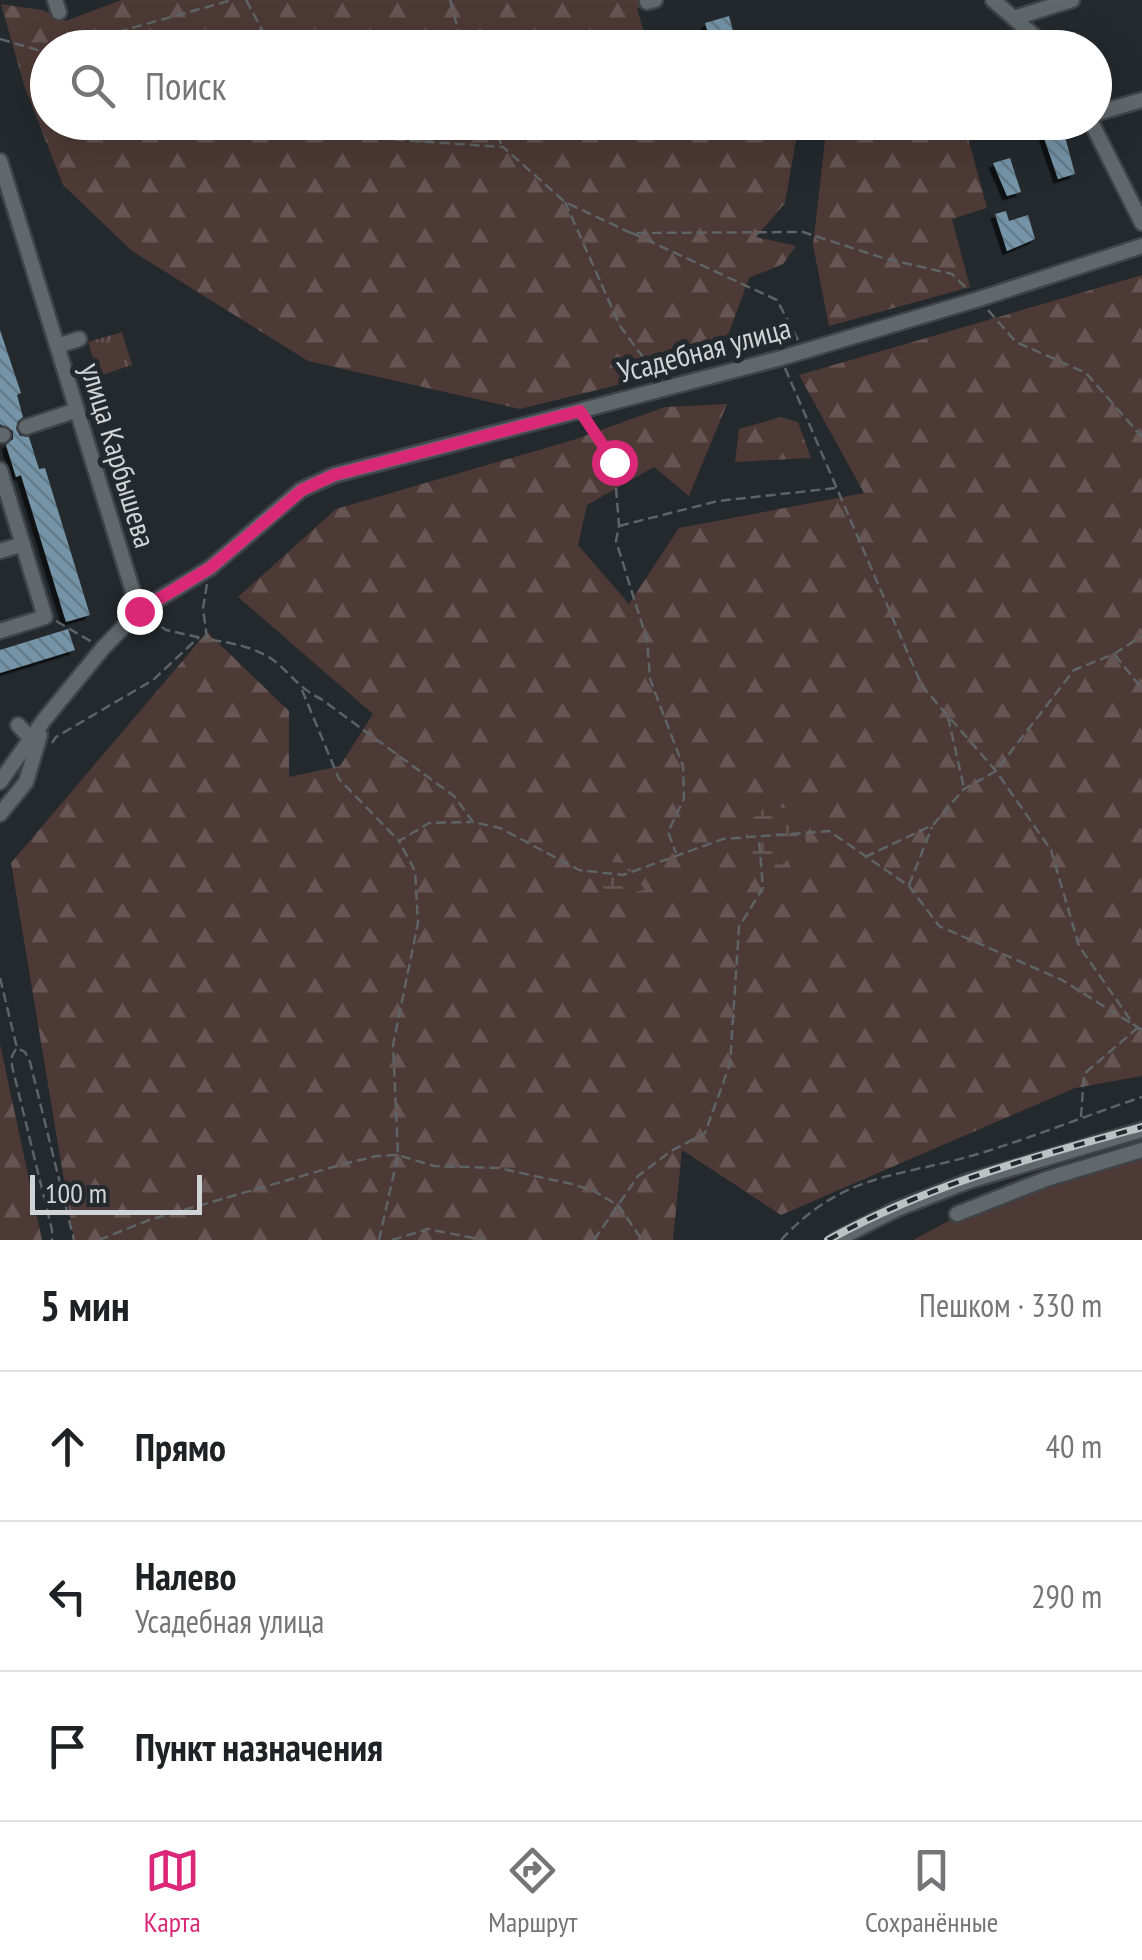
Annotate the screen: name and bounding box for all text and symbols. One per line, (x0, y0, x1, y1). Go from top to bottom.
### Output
search box (30, 30, 1112, 140)
icon: search (65, 58, 120, 113)
text: Поиск (145, 61, 226, 110)
street label: Усадебная улица (613, 307, 795, 391)
street label: улица Карбышева (72, 358, 166, 552)
route start (592, 440, 638, 486)
route end (117, 589, 163, 635)
scale bar (30, 1170, 202, 1214)
text: 100 m (45, 1174, 107, 1211)
text: 5 мин (40, 1278, 130, 1333)
text: Пешком · 330 m (919, 1284, 1102, 1326)
icon: ahead (40, 1419, 95, 1474)
text: Прямо (135, 1422, 226, 1471)
text: 40 m (1046, 1425, 1102, 1467)
text: Налево (135, 1551, 236, 1600)
icon: left (40, 1569, 95, 1624)
text: 290 m (1031, 1575, 1102, 1617)
text: Усадебная улица (135, 1600, 324, 1642)
icon: arrive (40, 1719, 95, 1774)
text: Пункт назначения (135, 1722, 383, 1771)
tab: Карта (144, 1843, 201, 1940)
tab: Маршрут (488, 1843, 578, 1940)
tab: Сохранённые (865, 1843, 998, 1940)

